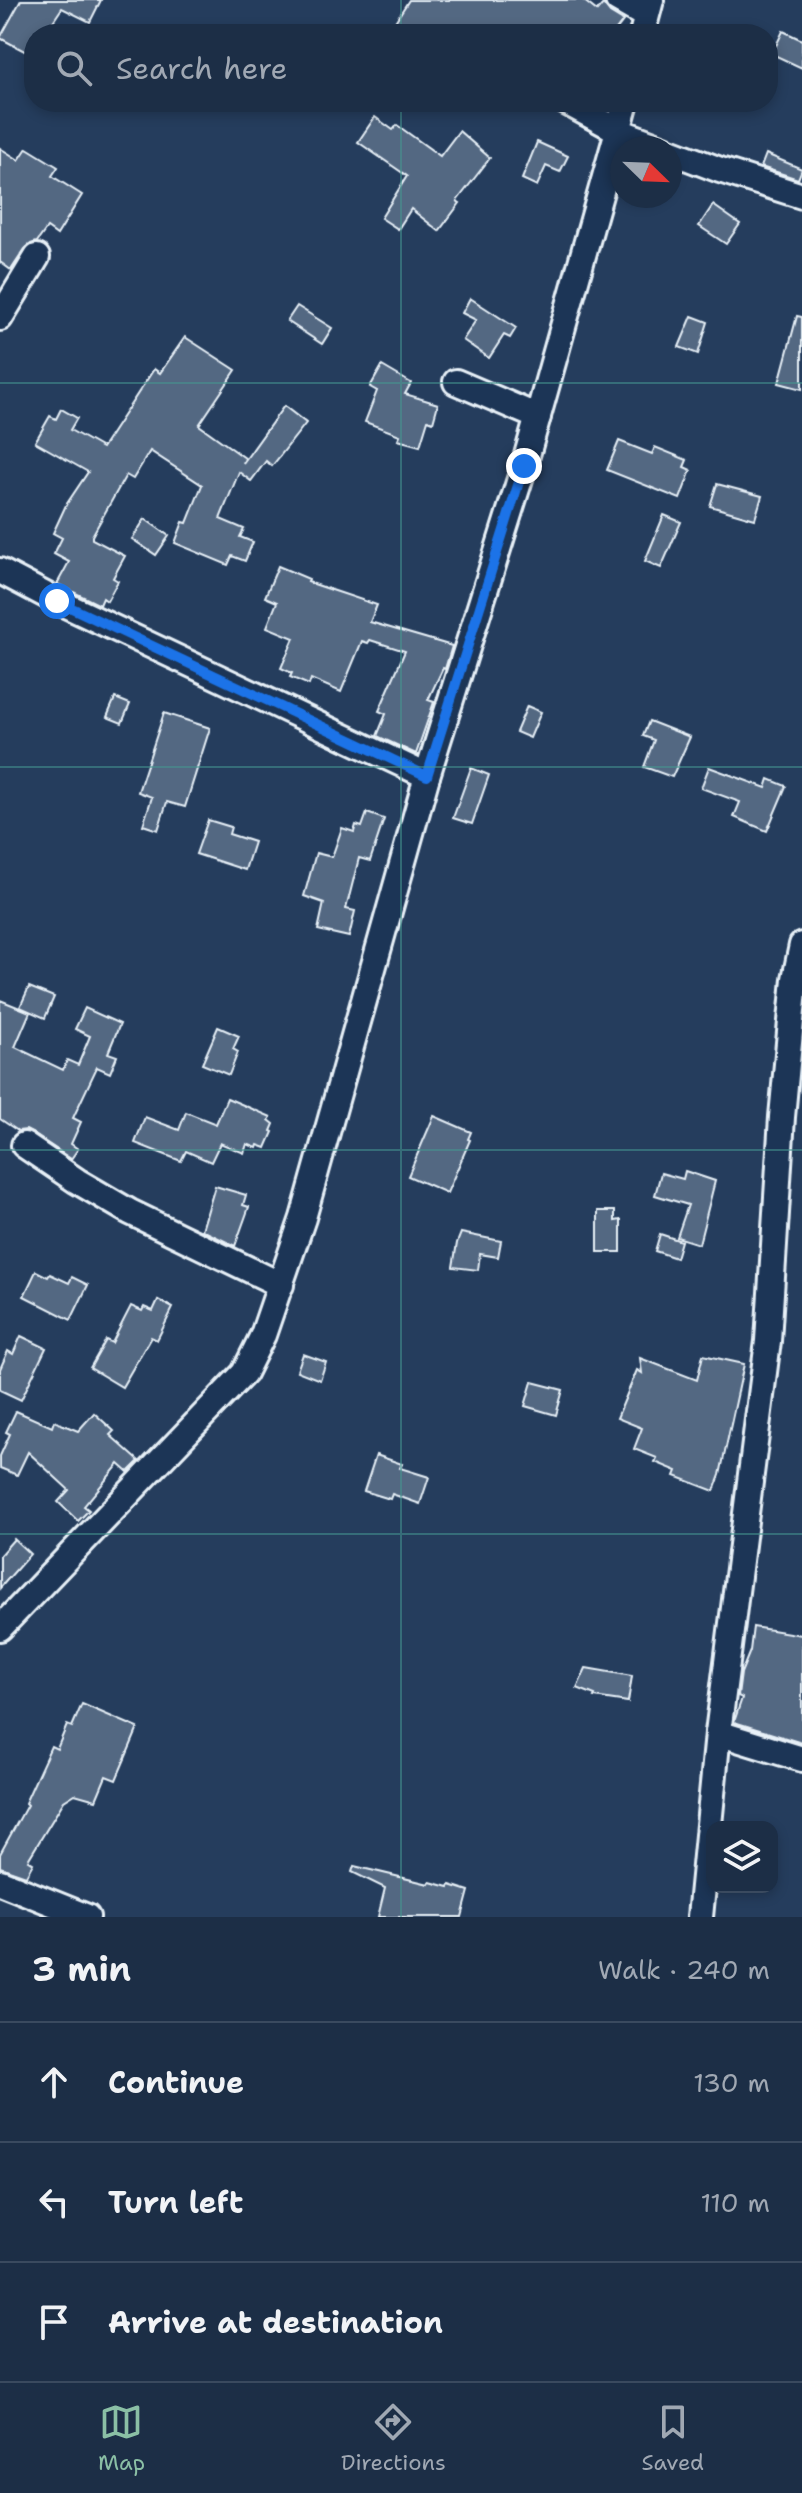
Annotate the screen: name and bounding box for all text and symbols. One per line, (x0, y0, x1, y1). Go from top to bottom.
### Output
search box (24, 24, 778, 112)
icon: search (52, 46, 96, 90)
text: Search here (116, 48, 287, 89)
north arrow (610, 136, 682, 208)
route end (506, 448, 542, 484)
route start (39, 583, 75, 619)
map controls (706, 1821, 778, 1893)
button: layers (706, 1821, 778, 1893)
text: 3 min (32, 1946, 131, 1992)
text: Walk · 240 m (598, 1952, 770, 1987)
icon: ahead (32, 2060, 76, 2104)
text: Continue (108, 2062, 244, 2103)
text: 130 m (693, 2065, 770, 2100)
icon: left (32, 2180, 76, 2224)
text: Turn left (108, 2182, 243, 2223)
text: 110 m (700, 2185, 770, 2220)
icon: arrive (32, 2300, 76, 2344)
text: Arrive at destination (108, 2302, 443, 2343)
tab: Map (98, 2400, 145, 2477)
tab: Directions (341, 2400, 446, 2477)
tab: Saved (642, 2400, 704, 2477)

